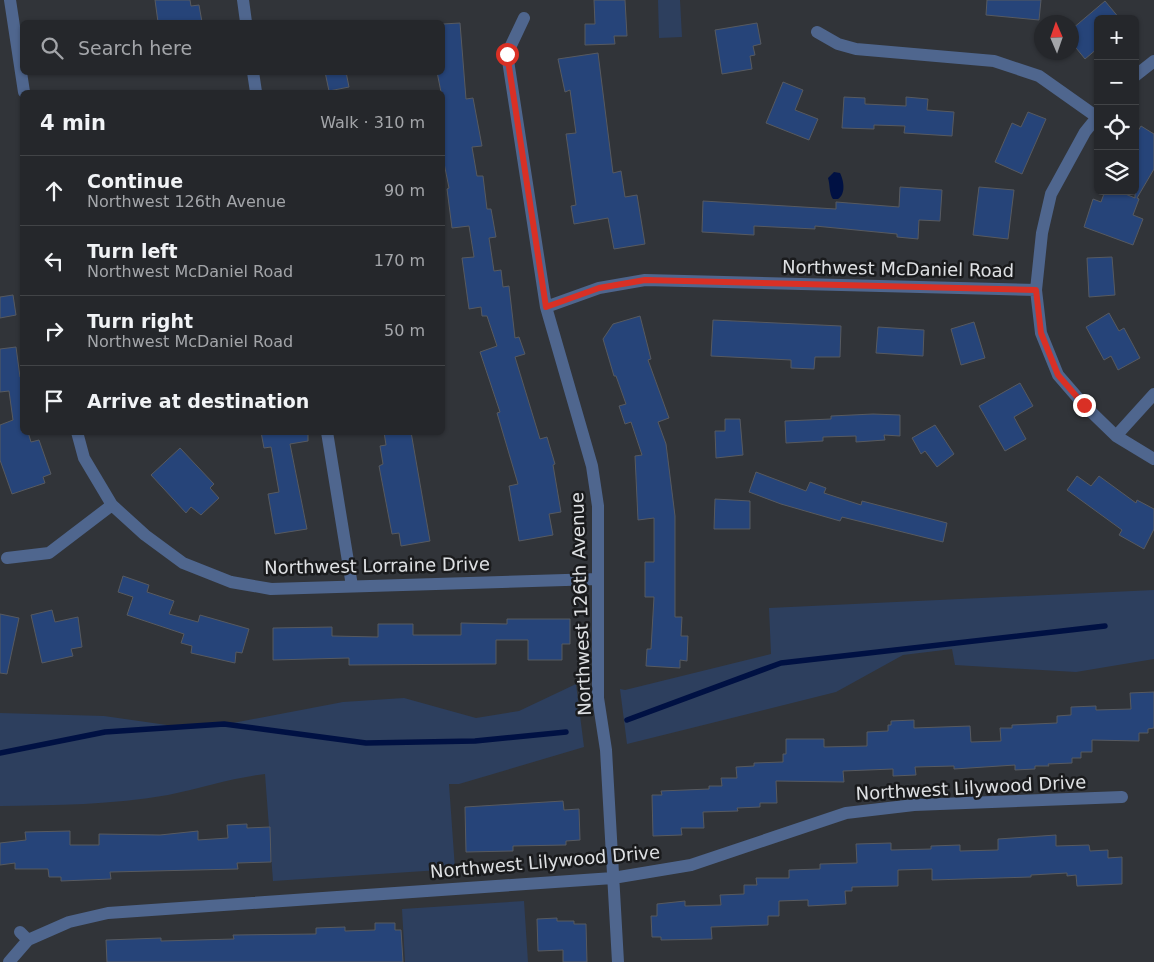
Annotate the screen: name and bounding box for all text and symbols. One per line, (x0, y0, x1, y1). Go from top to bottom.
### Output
north arrow (1034, 15, 1079, 60)
map controls (1094, 15, 1139, 195)
button: + (1094, 15, 1139, 60)
search box (20, 20, 445, 75)
icon: search (38, 34, 66, 62)
text: Search here (78, 37, 192, 59)
route start (496, 43, 519, 66)
button: − (1094, 60, 1139, 105)
button: locate (1094, 105, 1139, 150)
text: 4 min (40, 111, 106, 135)
text: Walk · 310 m (320, 113, 425, 132)
button: layers (1094, 150, 1139, 195)
text: Continue (87, 170, 183, 192)
icon: ahead (40, 177, 68, 205)
text: 90 m (384, 181, 425, 200)
text: Northwest 126th Avenue (87, 192, 286, 211)
text: Turn left (87, 240, 178, 262)
icon: left (40, 247, 68, 275)
text: 170 m (374, 251, 425, 270)
street label: Northwest McDaniel Road (782, 256, 1014, 281)
text: Northwest McDaniel Road (87, 262, 293, 281)
text: Turn right (87, 310, 193, 332)
icon: right (40, 317, 68, 345)
text: 50 m (384, 321, 425, 340)
text: Northwest McDaniel Road (87, 332, 293, 351)
icon: arrive (40, 387, 68, 415)
text: Arrive at destination (87, 390, 309, 412)
route end (1073, 394, 1096, 417)
street label: Northwest 126th Avenue (566, 492, 595, 716)
street label: Northwest Lorraine Drive (264, 553, 490, 578)
street label: Northwest Lilywood Drive (855, 771, 1087, 804)
street label: Northwest Lilywood Drive (429, 841, 661, 882)

